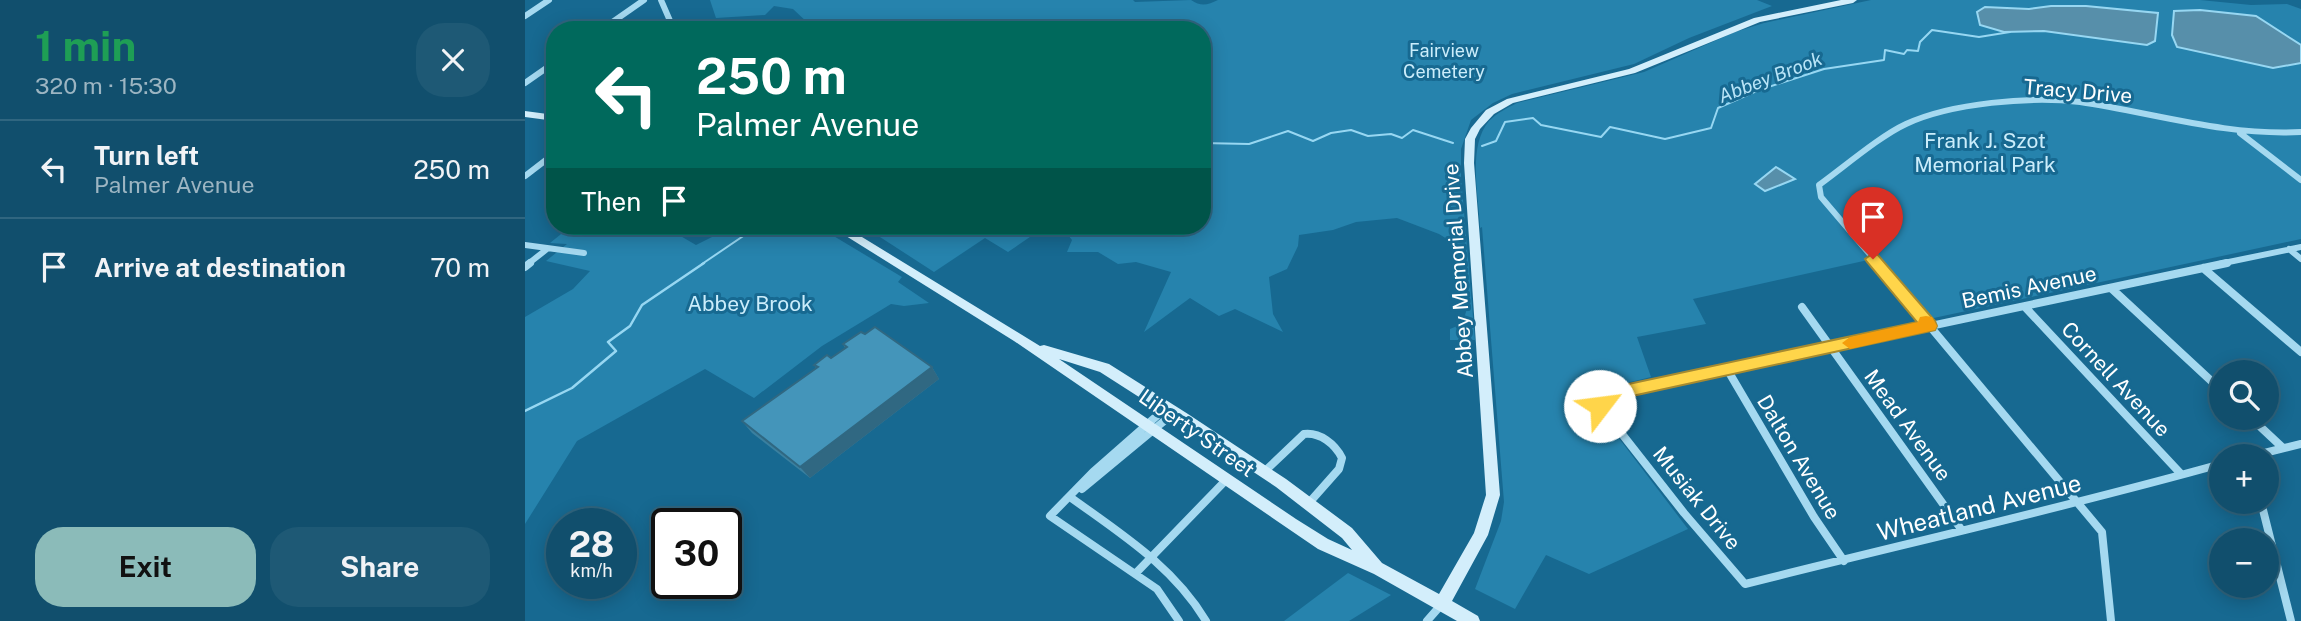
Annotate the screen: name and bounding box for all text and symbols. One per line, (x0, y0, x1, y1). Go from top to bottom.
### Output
text: 1 min (35, 21, 136, 70)
button: close (416, 23, 490, 97)
park label: Fairview Cemetery (1403, 40, 1485, 82)
text: 250 m (696, 47, 847, 105)
water label: Abbey Brook (1715, 47, 1826, 107)
icon: left (581, 49, 672, 140)
text: 320 m · 15:30 (35, 72, 177, 99)
street label: Tracy Drive (2023, 74, 2133, 108)
text: Palmer Avenue (696, 106, 919, 143)
park label: Frank J. Szot Memorial Park (1914, 128, 2056, 177)
text: Turn left (94, 140, 199, 171)
icon: left (35, 150, 73, 188)
text: 250 m (413, 154, 490, 185)
street label: Abbey Memorial Drive (1438, 163, 1478, 379)
text: Palmer Avenue (94, 171, 255, 198)
icon: arrive (655, 182, 693, 220)
text: Then (581, 186, 641, 217)
pin (1843, 187, 1903, 259)
icon: arrive (1854, 198, 1892, 236)
icon: arrive (35, 248, 73, 286)
text: Arrive at destination (94, 252, 346, 283)
text: 70 m (430, 252, 490, 283)
street label: Bemis Avenue (1959, 261, 2099, 313)
park label: Abbey Brook (687, 291, 813, 316)
street label: Cornell Avenue (2056, 316, 2176, 442)
map controls (2209, 360, 2279, 598)
button: search (2209, 360, 2279, 430)
street label: Mead Avenue (1859, 364, 1957, 486)
position arrow (1563, 369, 1637, 443)
street label: Liberty Street (1134, 384, 1260, 482)
street label: Dalton Avenue (1752, 390, 1846, 524)
street label: Musiak Drive (1648, 441, 1746, 555)
button: + (2209, 444, 2279, 514)
street label: Wheatland Avenue (1874, 468, 2084, 546)
speed limit sign: 30 (651, 508, 742, 599)
text: 28 (569, 524, 614, 565)
button: Exit (35, 527, 256, 607)
button: Share (270, 527, 490, 607)
button: − (2209, 528, 2279, 598)
text: km/h (570, 560, 613, 581)

